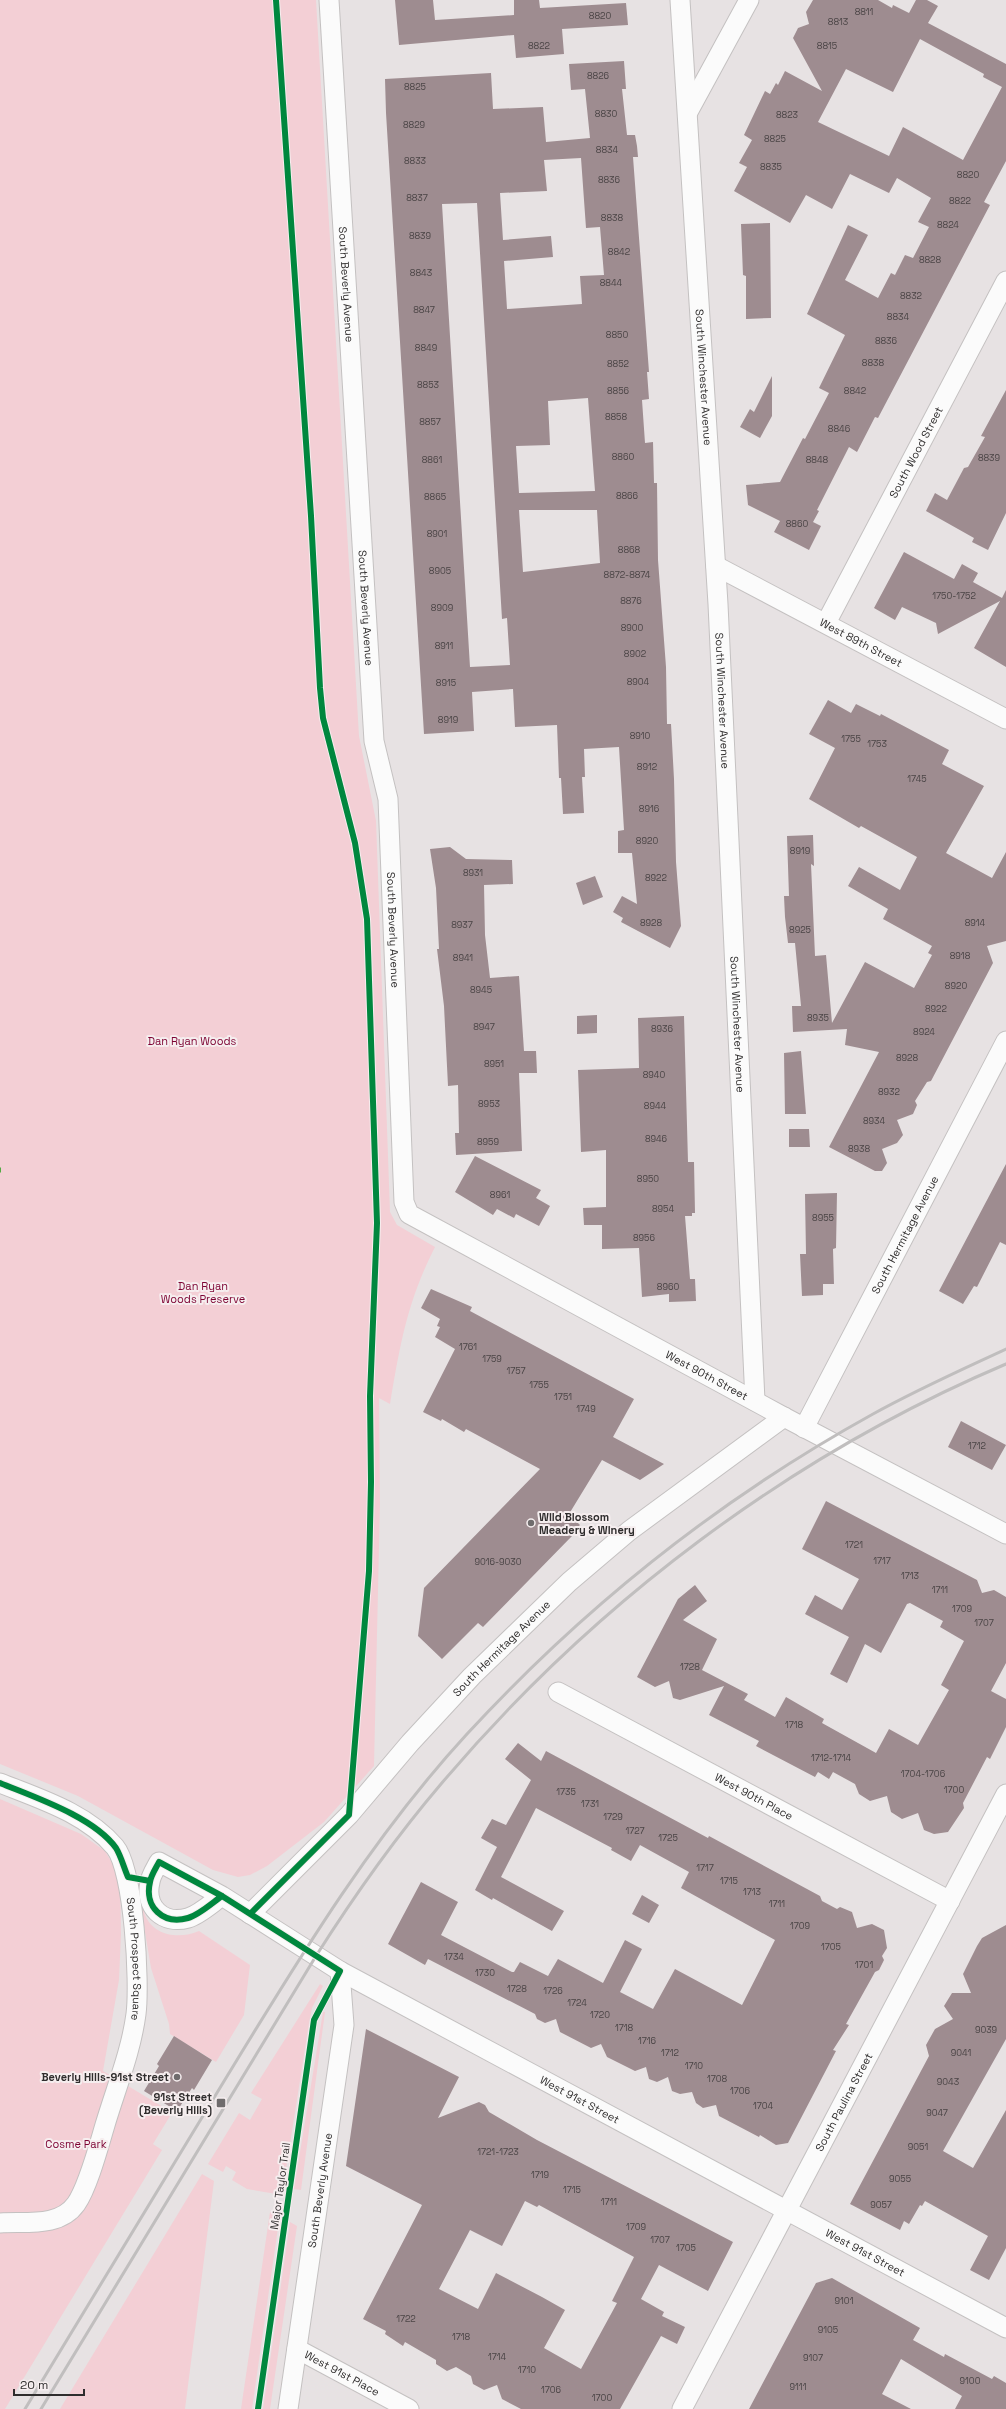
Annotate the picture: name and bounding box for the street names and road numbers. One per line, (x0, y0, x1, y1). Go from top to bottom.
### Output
street label: South Beverly Avenue (336, 226, 357, 343)
street label: South Winchester Avenue (692, 309, 715, 446)
street label: South Wood Street (886, 404, 946, 500)
street label: South Beverly Avenue (355, 550, 376, 666)
street label: West 89th Street (817, 615, 905, 670)
street label: South Winchester Avenue (712, 632, 733, 769)
street label: South Beverly Avenue (384, 872, 402, 988)
street label: South Winchester Avenue (727, 956, 748, 1093)
street label: South Hermitage Avenue (868, 1173, 941, 1296)
street label: West 90th Street (663, 1347, 750, 1403)
street label: South Hermitage Avenue (450, 1597, 553, 1699)
street label: West 90th Place (712, 1770, 795, 1823)
street label: South Prospect Square (123, 1897, 144, 2022)
street label: South Paulina Street (812, 2050, 875, 2154)
street label: West 91st Street (538, 2073, 622, 2126)
street label: South Beverly Avenue (305, 2132, 335, 2249)
street label: Major Taylor Trail (267, 2141, 293, 2231)
street label: West 91st Street (823, 2226, 907, 2280)
street label: West 91st Place (302, 2347, 382, 2399)

